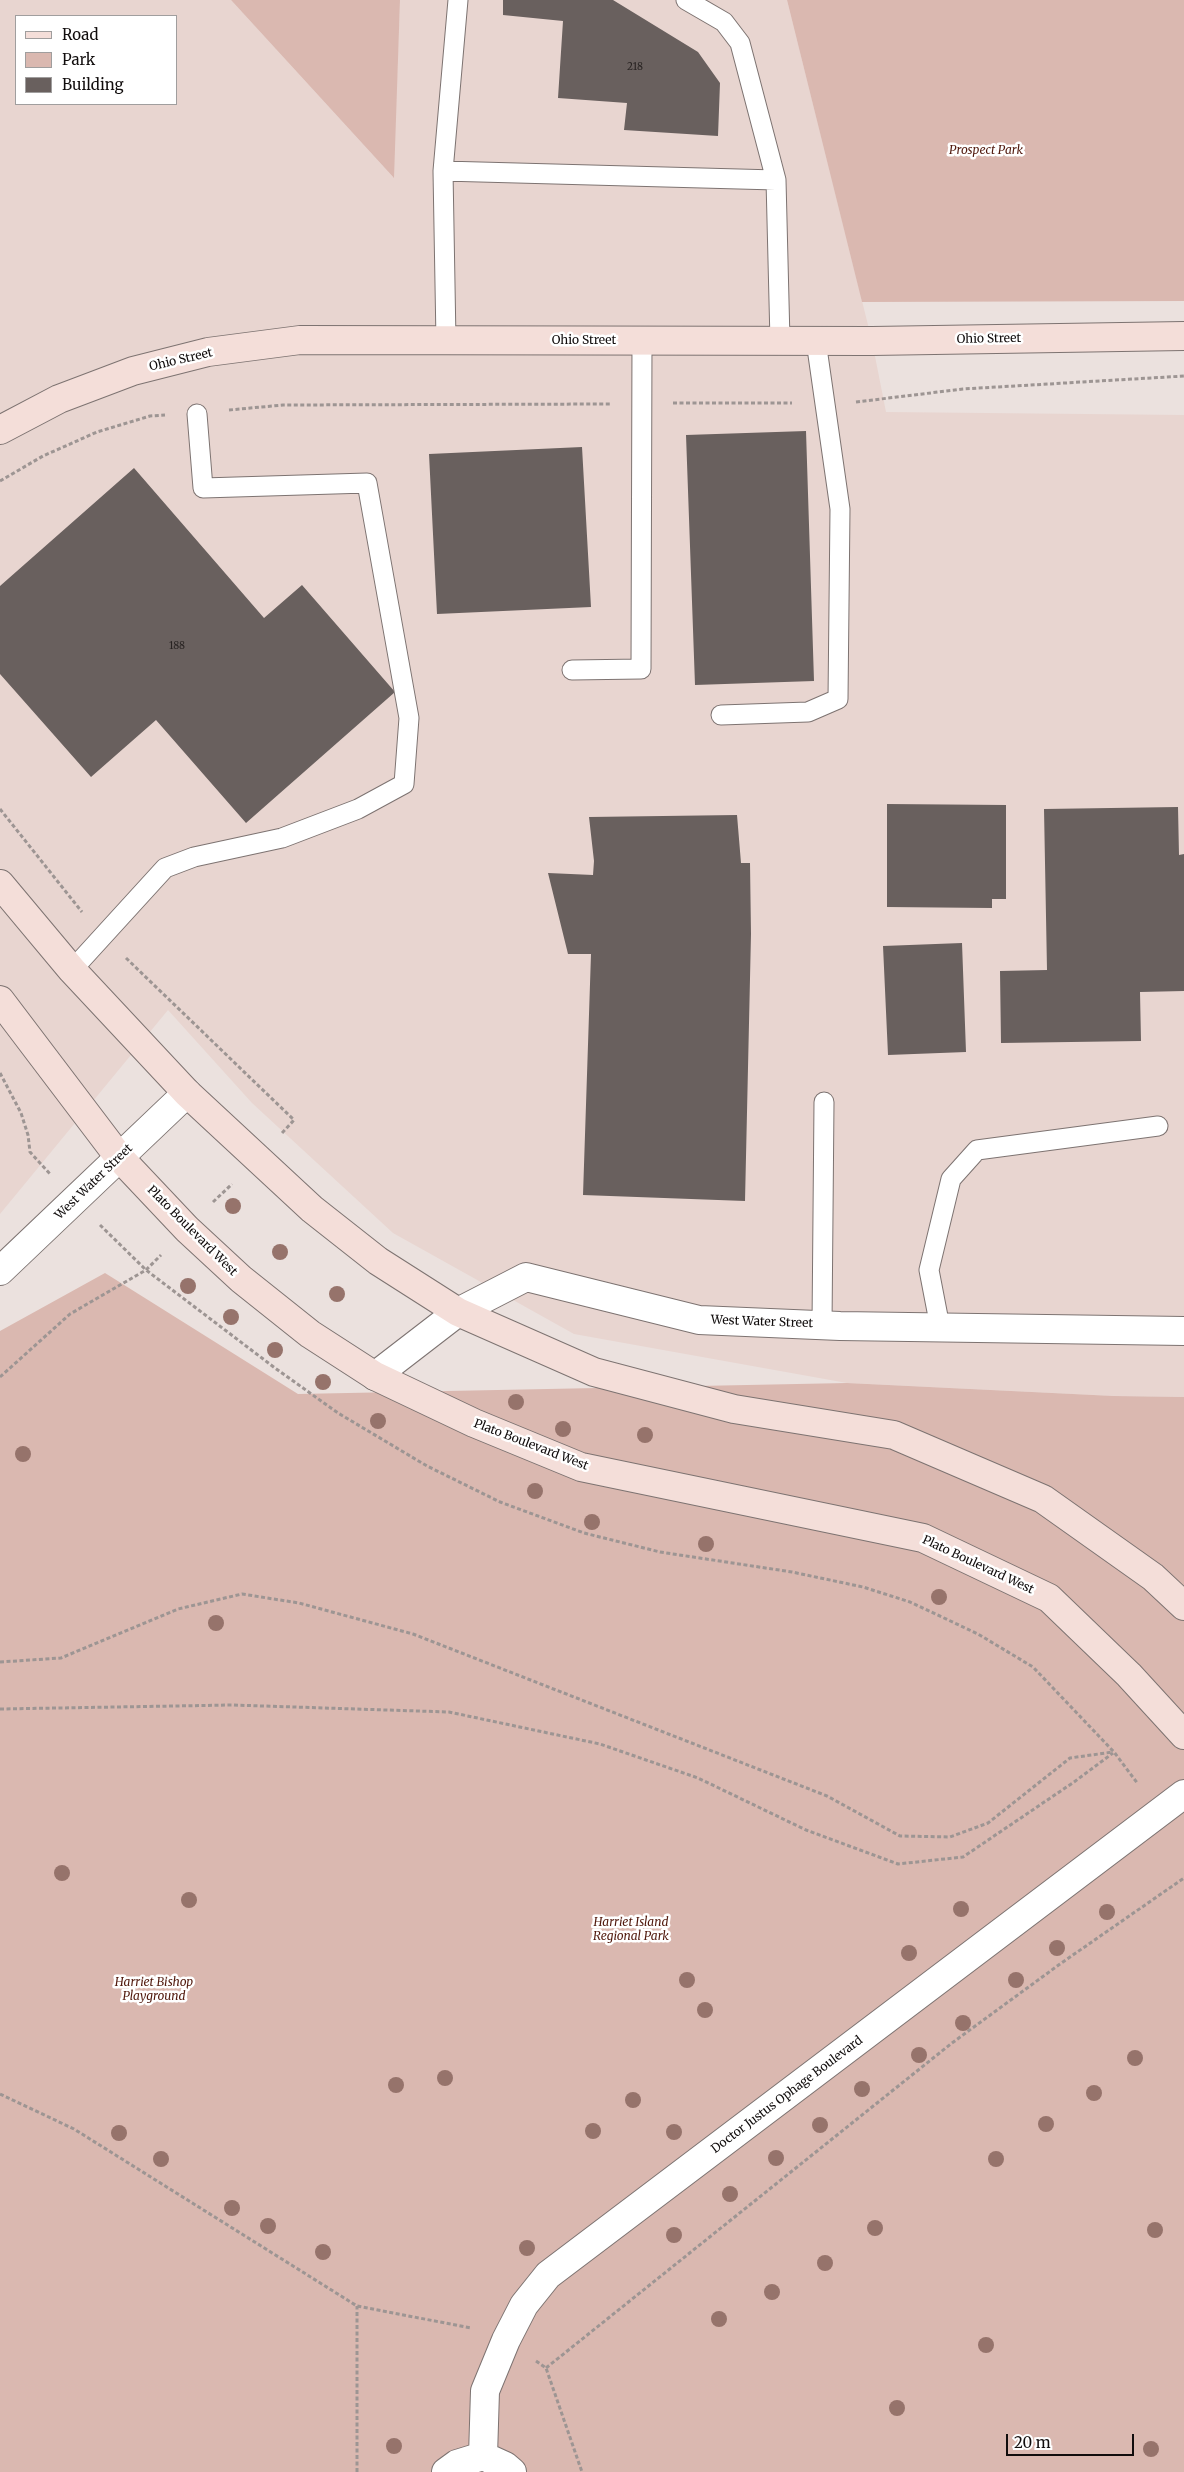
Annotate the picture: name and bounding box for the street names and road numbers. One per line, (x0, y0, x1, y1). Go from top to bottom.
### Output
street label: Ohio Street (957, 331, 1021, 347)
street label: Ohio Street (552, 334, 616, 348)
street label: Ohio Street (148, 346, 214, 374)
street label: West Water Street (52, 1141, 136, 1223)
street label: Plato Boulevard West (144, 1183, 240, 1279)
street label: West Water Street (711, 1313, 813, 1331)
street label: Plato Boulevard West (472, 1417, 590, 1473)
street label: Plato Boulevard West (920, 1533, 1036, 1597)
street label: Doctor Justus Ophage Boulevard (709, 2033, 865, 2157)

